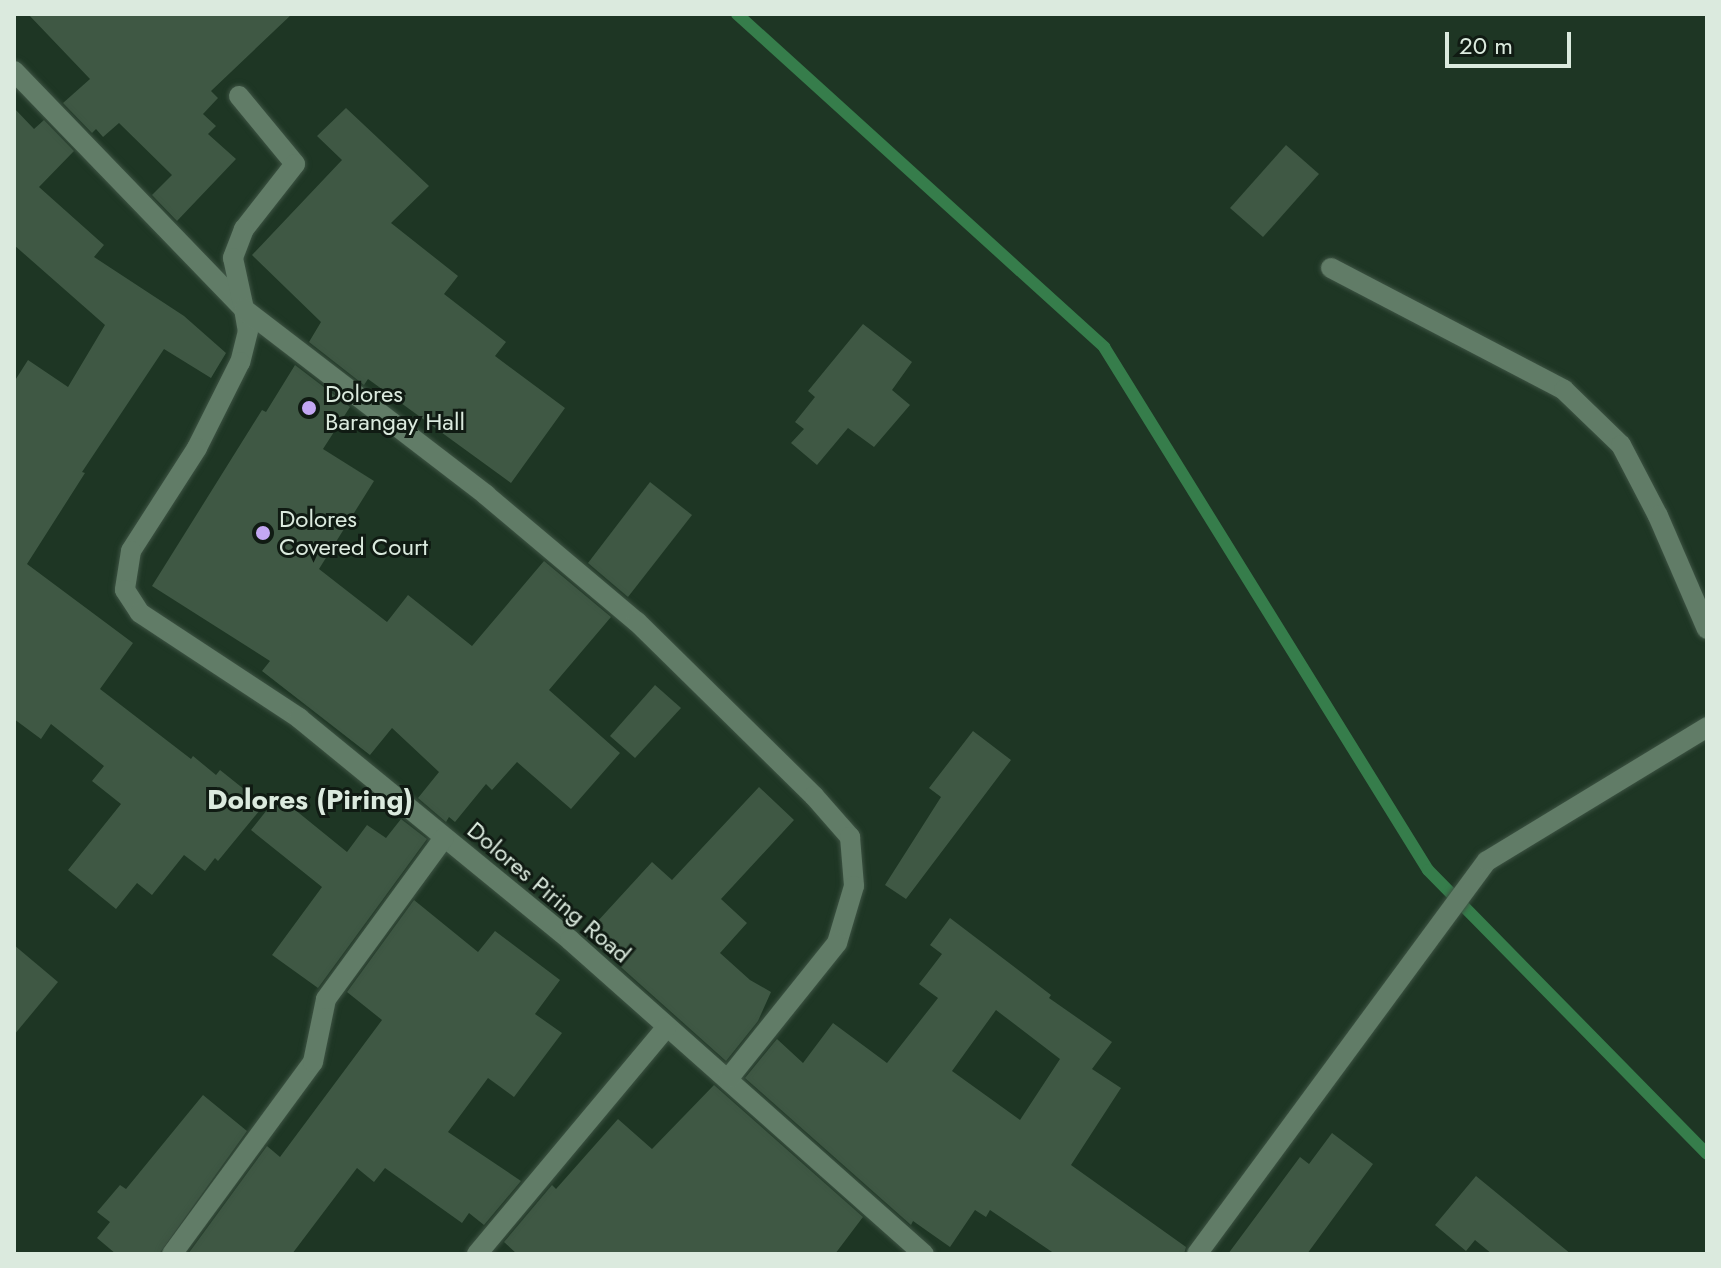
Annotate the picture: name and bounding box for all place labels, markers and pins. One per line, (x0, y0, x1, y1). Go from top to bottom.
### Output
place label: Dolores Barangay Hall (325, 380, 465, 436)
marker: Dolores Barangay Hall (300, 399, 318, 417)
place label: Dolores Covered Court (279, 505, 428, 561)
marker: Dolores Covered Court (254, 524, 272, 542)

